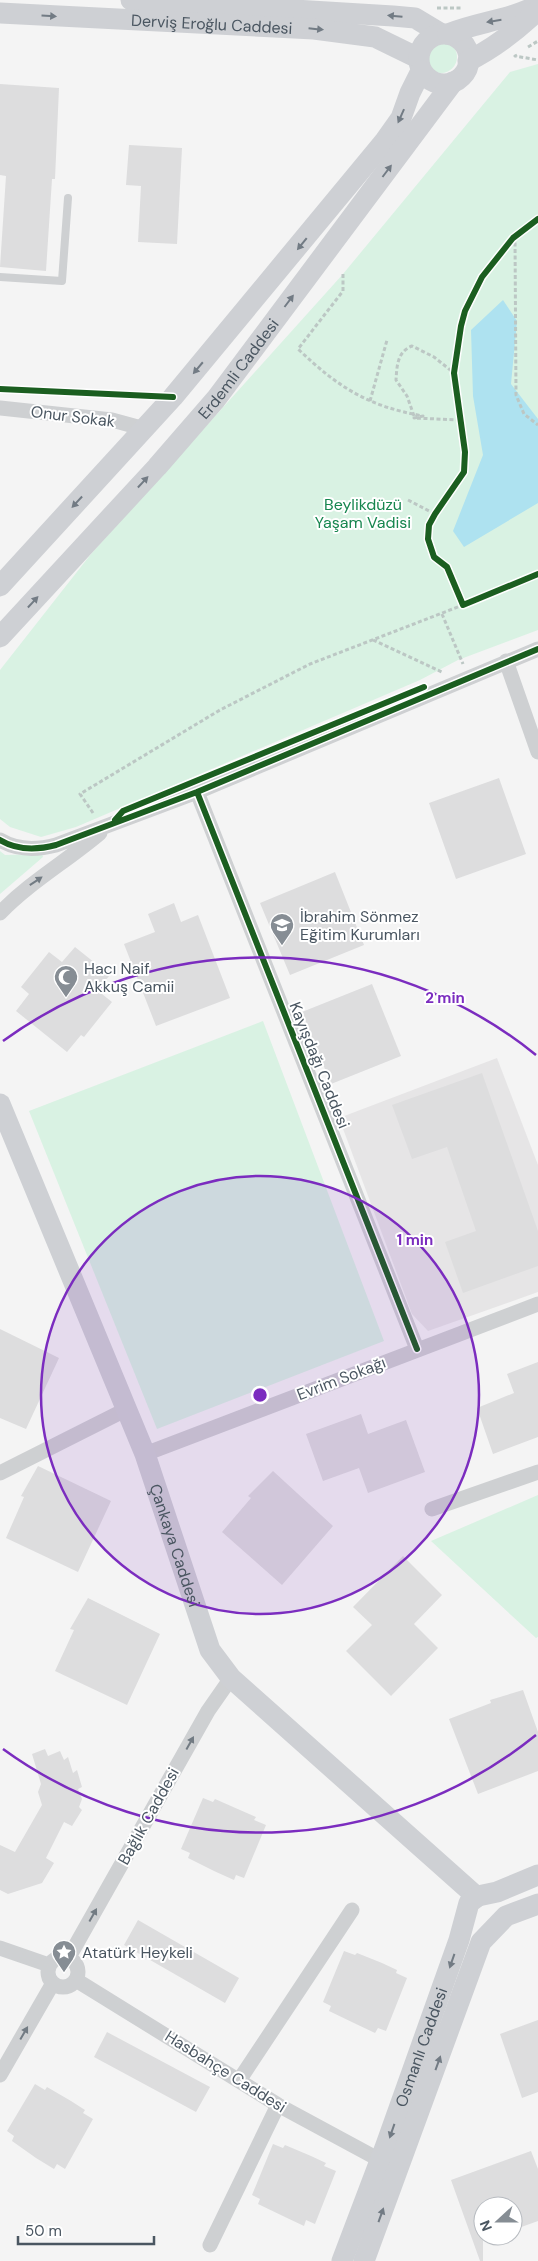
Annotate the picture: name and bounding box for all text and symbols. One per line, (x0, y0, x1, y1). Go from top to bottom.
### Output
street label: Derviş Eroğlu Caddesi (130, 10, 293, 39)
one-way arrow (41, 12, 57, 20)
one-way arrow (387, 12, 403, 20)
one-way arrow (485, 17, 501, 25)
one-way arrow (308, 25, 324, 33)
one-way arrow (397, 109, 405, 123)
one-way arrow (382, 165, 392, 178)
one-way arrow (296, 237, 307, 250)
one-way arrow (284, 294, 294, 308)
street label: Erdemli Caddesi (193, 314, 284, 424)
one-way arrow (192, 362, 203, 375)
street label: Onur Sokak (30, 401, 116, 432)
one-way arrow (137, 477, 149, 489)
park label: Beylikdüzü Yaşam Vadisi (315, 494, 411, 533)
one-way arrow (71, 495, 83, 507)
one-way arrow (27, 596, 39, 608)
one-way arrow (30, 876, 43, 886)
place label: İbrahim Sönmez Eğitim Kurumları (300, 906, 420, 945)
school or university icon: İbrahim Sönmez Eğitim Kurumları (269, 912, 295, 946)
place label: Hacı Naif Akkuş Camii (84, 958, 174, 997)
mosque icon: Hacı Naif Akkuş Camii (53, 964, 79, 998)
text: 2 min (425, 988, 465, 1008)
street label: Kayışdağı Caddesi (285, 999, 354, 1132)
text: 1 min (397, 1230, 433, 1250)
street label: Evrim Sokağı (294, 1352, 389, 1405)
centre of rings (251, 1386, 269, 1404)
street label: Çankaya Caddesi (145, 1481, 205, 1610)
one-way arrow (185, 1736, 194, 1749)
street label: Bağlık Caddesi (113, 1764, 184, 1869)
one-way arrow (88, 1908, 97, 1921)
place icon: Atatürk Heykeli (51, 1939, 77, 1973)
place label: Atatürk Heykeli (82, 1942, 193, 1963)
one-way arrow (447, 1954, 455, 1969)
street label: Osmanlı Caddesi (390, 1985, 452, 2110)
one-way arrow (20, 2026, 29, 2039)
street label: Hasbahçe Caddesi (161, 2026, 290, 2117)
one-way arrow (434, 2055, 442, 2070)
one-way arrow (387, 2124, 395, 2139)
north arrow (473, 2196, 523, 2246)
one-way arrow (377, 2207, 385, 2222)
scale bar (18, 2214, 154, 2246)
text: N (476, 2218, 496, 2234)
text: 50 m (25, 2221, 62, 2241)

